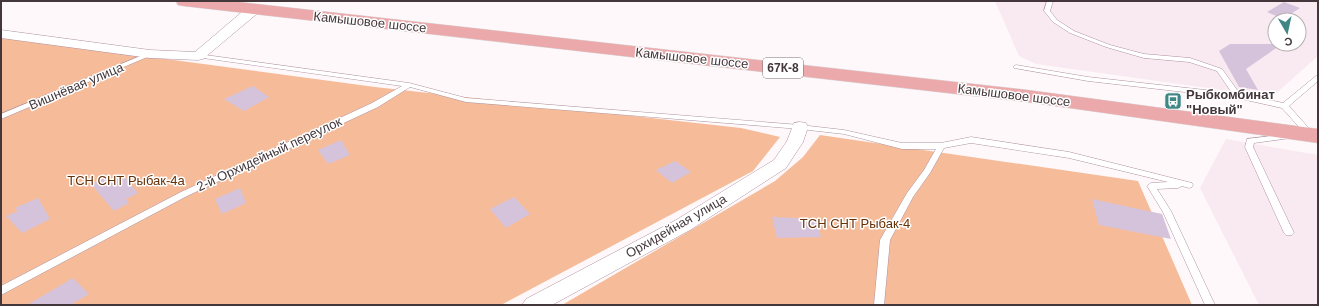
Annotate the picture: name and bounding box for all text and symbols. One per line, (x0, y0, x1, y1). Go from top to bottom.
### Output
street label: Камышовое шоссе (313, 9, 427, 35)
north arrow (1267, 12, 1307, 52)
text: С (1284, 35, 1293, 48)
street label: Камышовое шоссе (635, 45, 749, 71)
road number: 67К-8 (763, 58, 803, 78)
street label: Вишнёвая улица (27, 59, 126, 113)
street label: Камышовое шоссе (957, 81, 1071, 109)
place label: Рыбкомбинат "Новый" (1186, 87, 1275, 117)
bus stop icon: Рыбкомбинат "Новый" (1163, 91, 1183, 111)
street label: 2-й Орхидейный переулок (194, 114, 344, 194)
park label: ТСН СНТ Рыбак-4а (67, 173, 186, 188)
street label: Орхидейная улица (623, 191, 730, 261)
park label: ТСН СНТ Рыбак-4 (800, 216, 910, 231)

